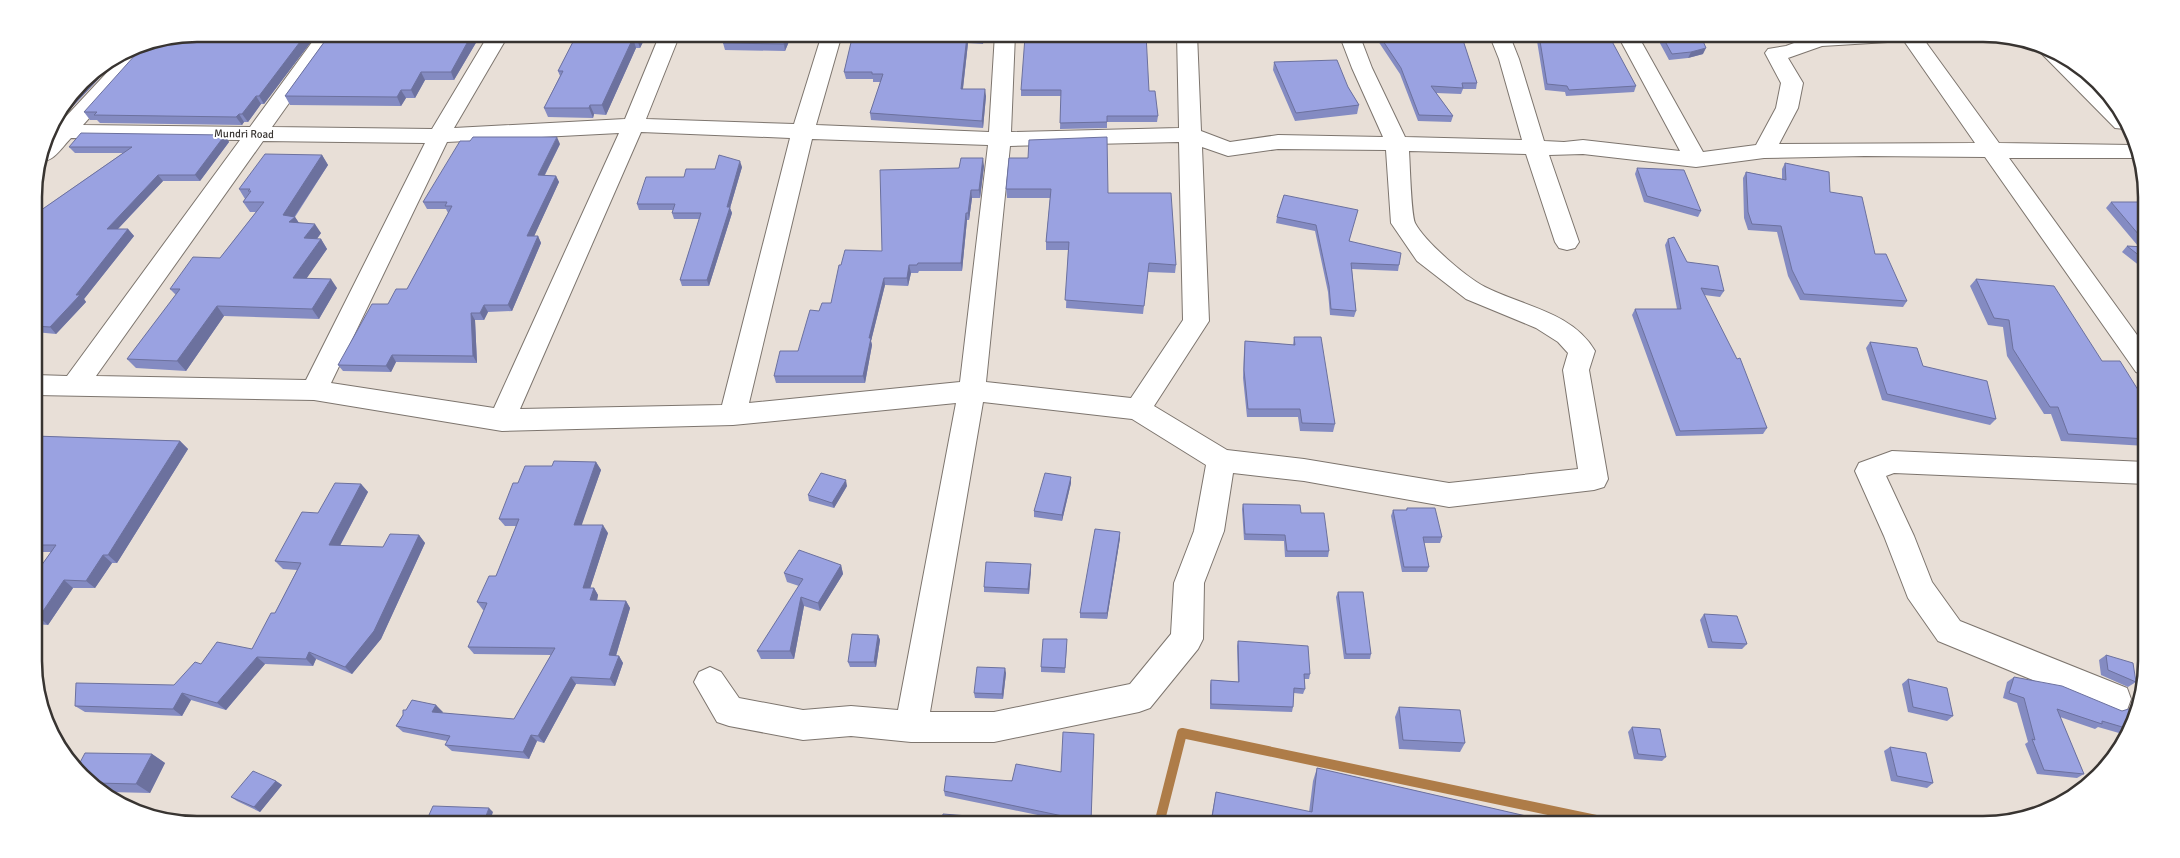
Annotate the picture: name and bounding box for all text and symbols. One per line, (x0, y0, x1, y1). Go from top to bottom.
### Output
street label: Mundri Road (214, 127, 274, 141)

